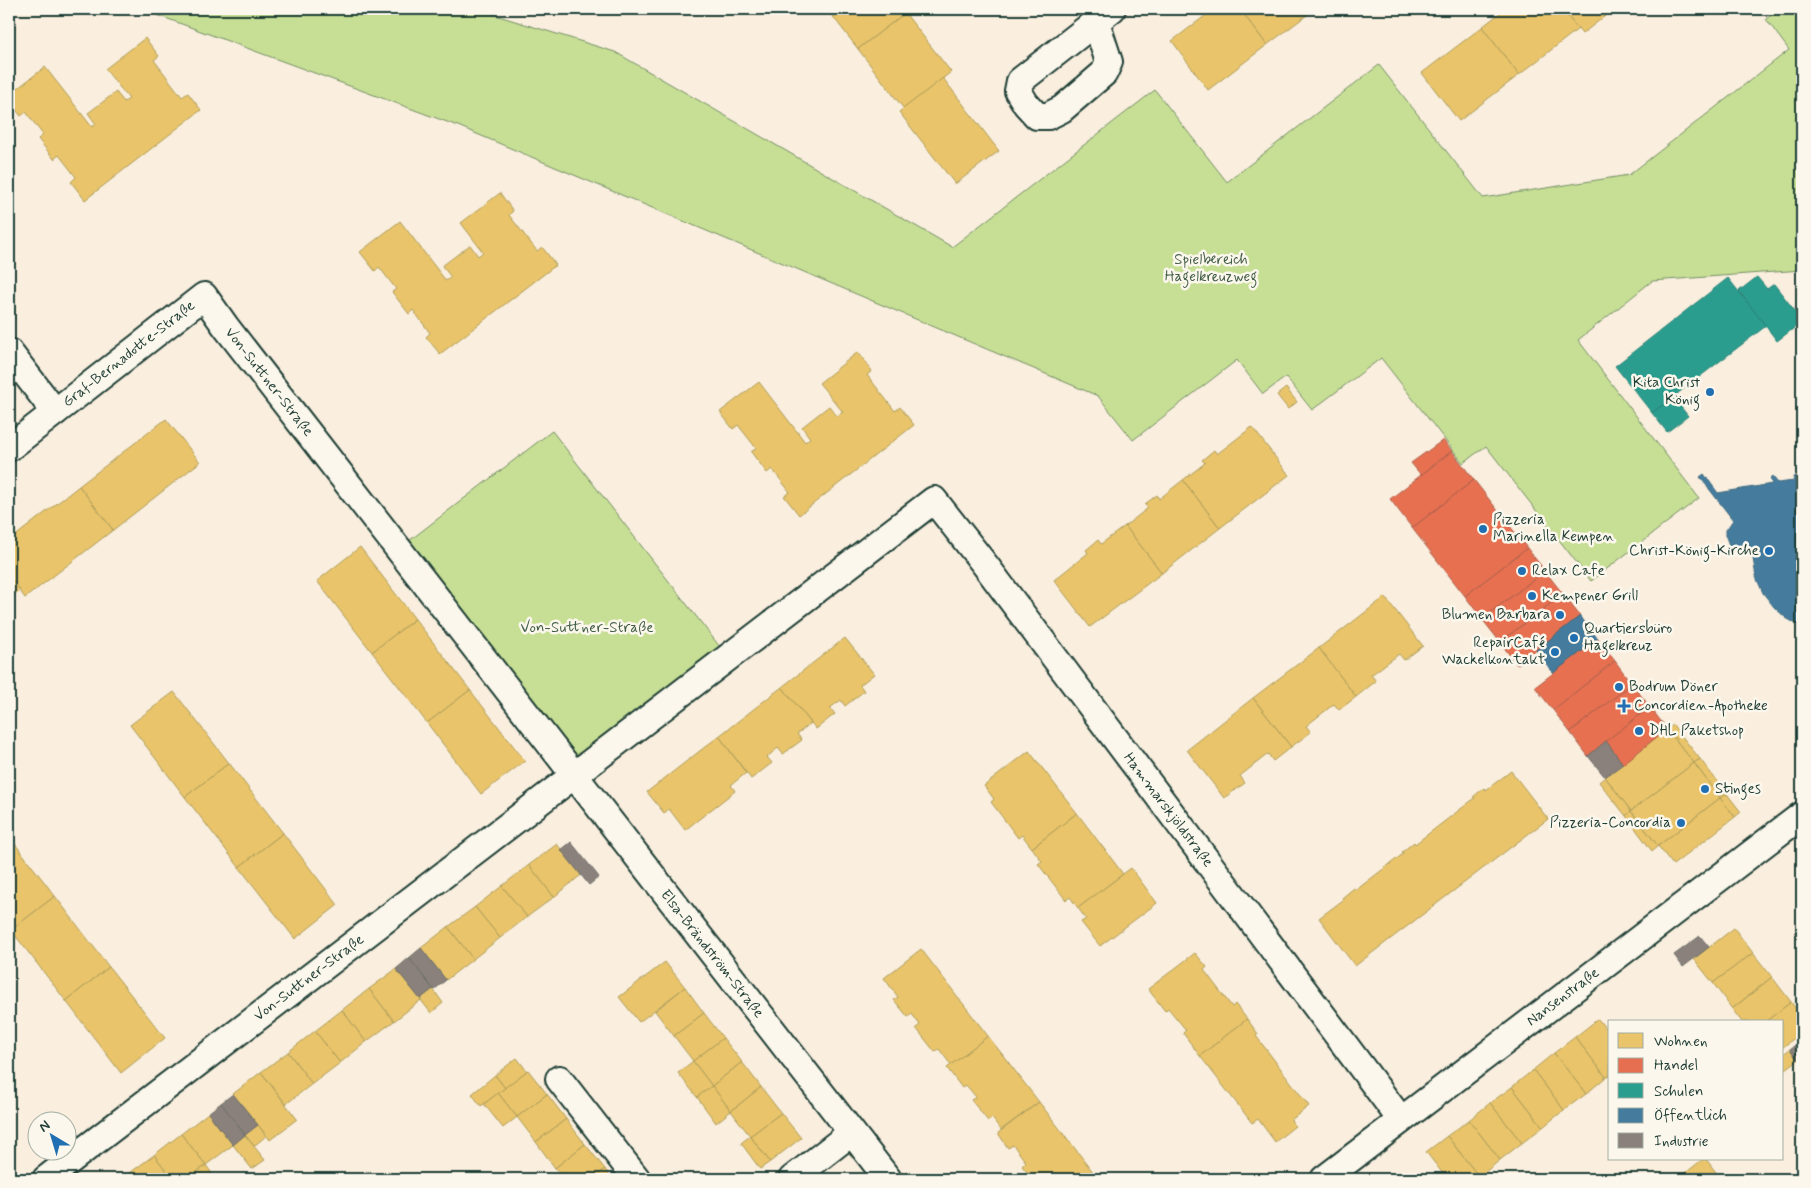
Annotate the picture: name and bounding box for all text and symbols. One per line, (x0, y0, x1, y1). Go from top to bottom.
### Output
park label: Spielbereich Hagelkreuzweg (1165, 250, 1257, 288)
street label: Graf-Bernadotte-Straße (59, 296, 199, 412)
street label: Von-Suttner-Straße (220, 323, 318, 441)
place label: Kita Christ König (1633, 373, 1701, 411)
marker: Kita Christ König (1704, 386, 1716, 398)
place label: Pizzeria Marinella Kempen (1493, 510, 1615, 547)
marker: Pizzeria Marinella Kempen (1477, 523, 1489, 535)
place label: Christ-König-Kirche (1629, 541, 1759, 562)
marker: Christ-König-Kirche (1763, 545, 1775, 557)
place label: Relax Cafe (1532, 561, 1605, 581)
marker: Relax Cafe (1516, 565, 1528, 577)
place label: Kempener Grill (1542, 586, 1638, 606)
marker: Kempener Grill (1526, 590, 1538, 602)
place label: Blumen Barbara (1442, 605, 1550, 625)
marker: Blumen Barbara (1554, 609, 1566, 621)
park label: Von-Suttner-Straße (520, 618, 654, 638)
place label: Quartiersbüro Hagelkreuz (1584, 619, 1672, 657)
marker: Quartiersbüro Hagelkreuz (1568, 632, 1580, 644)
place label: RepairCafé Wackelkontakt (1442, 633, 1545, 670)
marker: RepairCafé Wackelkontakt (1549, 646, 1561, 658)
place label: Bodrum Döner (1629, 677, 1718, 697)
marker: Bodrum Döner (1613, 681, 1625, 693)
place label: Concordien-Apotheke (1634, 696, 1768, 717)
marker: Concordien-Apotheke (1618, 700, 1630, 712)
place label: DHL Paketshop (1649, 721, 1744, 741)
marker: DHL Paketshop (1633, 725, 1645, 737)
street label: Hammarskjöldstraße (1118, 749, 1218, 871)
place label: Stinges (1715, 779, 1761, 800)
marker: Stinges (1699, 783, 1711, 795)
place label: Pizzeria-Concordia (1550, 813, 1671, 833)
marker: Pizzeria-Concordia (1675, 817, 1687, 829)
street label: Elsa-Brändström-Straße (656, 886, 768, 1022)
street label: Von-Suttner-Straße (250, 930, 368, 1026)
street label: Nansenstraße (1522, 963, 1604, 1031)
legend (1608, 1020, 1784, 1160)
text: Wohnen (1654, 1032, 1708, 1052)
text: Handel (1654, 1056, 1698, 1076)
text: Schulen (1654, 1082, 1704, 1102)
text: Öffentlich (1654, 1106, 1727, 1126)
north arrow (28, 1110, 78, 1160)
text: N (35, 1117, 54, 1137)
text: Industrie (1654, 1132, 1709, 1152)

